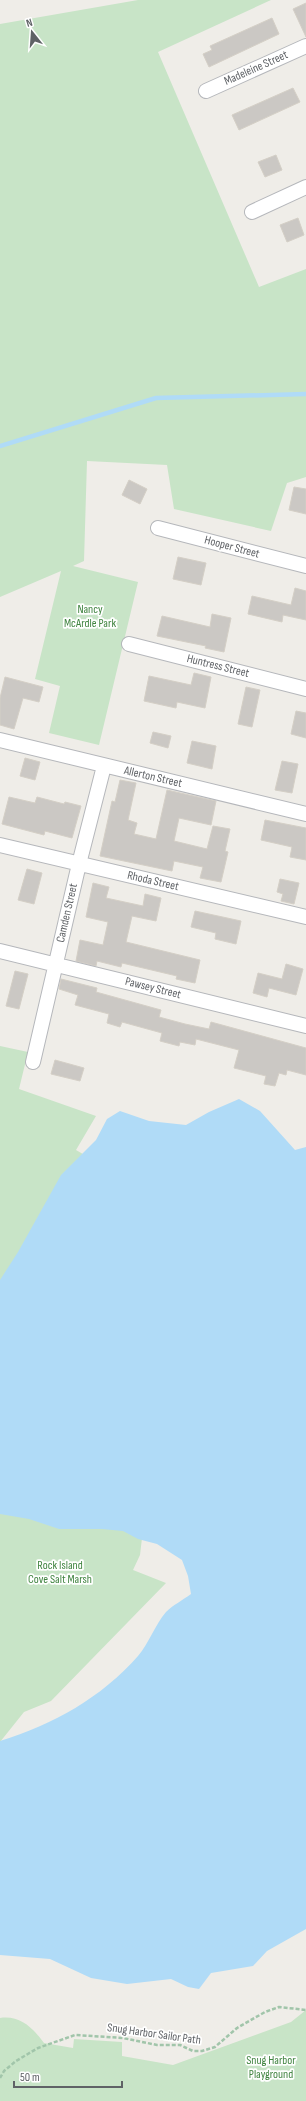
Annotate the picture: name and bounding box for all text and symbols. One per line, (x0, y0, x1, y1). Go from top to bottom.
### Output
north arrow (12, 12, 52, 52)
text: N (25, 16, 34, 30)
street label: Madeleine Street (222, 47, 290, 89)
street label: Hooper Street (203, 532, 262, 562)
park label: Nancy McArdle Park (64, 602, 116, 631)
street label: Huntress Street (185, 651, 251, 681)
street label: Allerton Street (122, 763, 184, 791)
street label: Rhoda Street (126, 868, 181, 894)
street label: Camden Street (53, 882, 81, 944)
street label: Pawsey Street (123, 974, 183, 1002)
park label: Rock Island Cove Salt Marsh (28, 1558, 92, 1587)
street label: Snug Harbor Sailor Path (106, 2020, 202, 2048)
park label: Snug Harbor Playground (246, 2053, 296, 2082)
scale bar (14, 2063, 122, 2089)
text: 50 m (20, 2070, 40, 2085)

